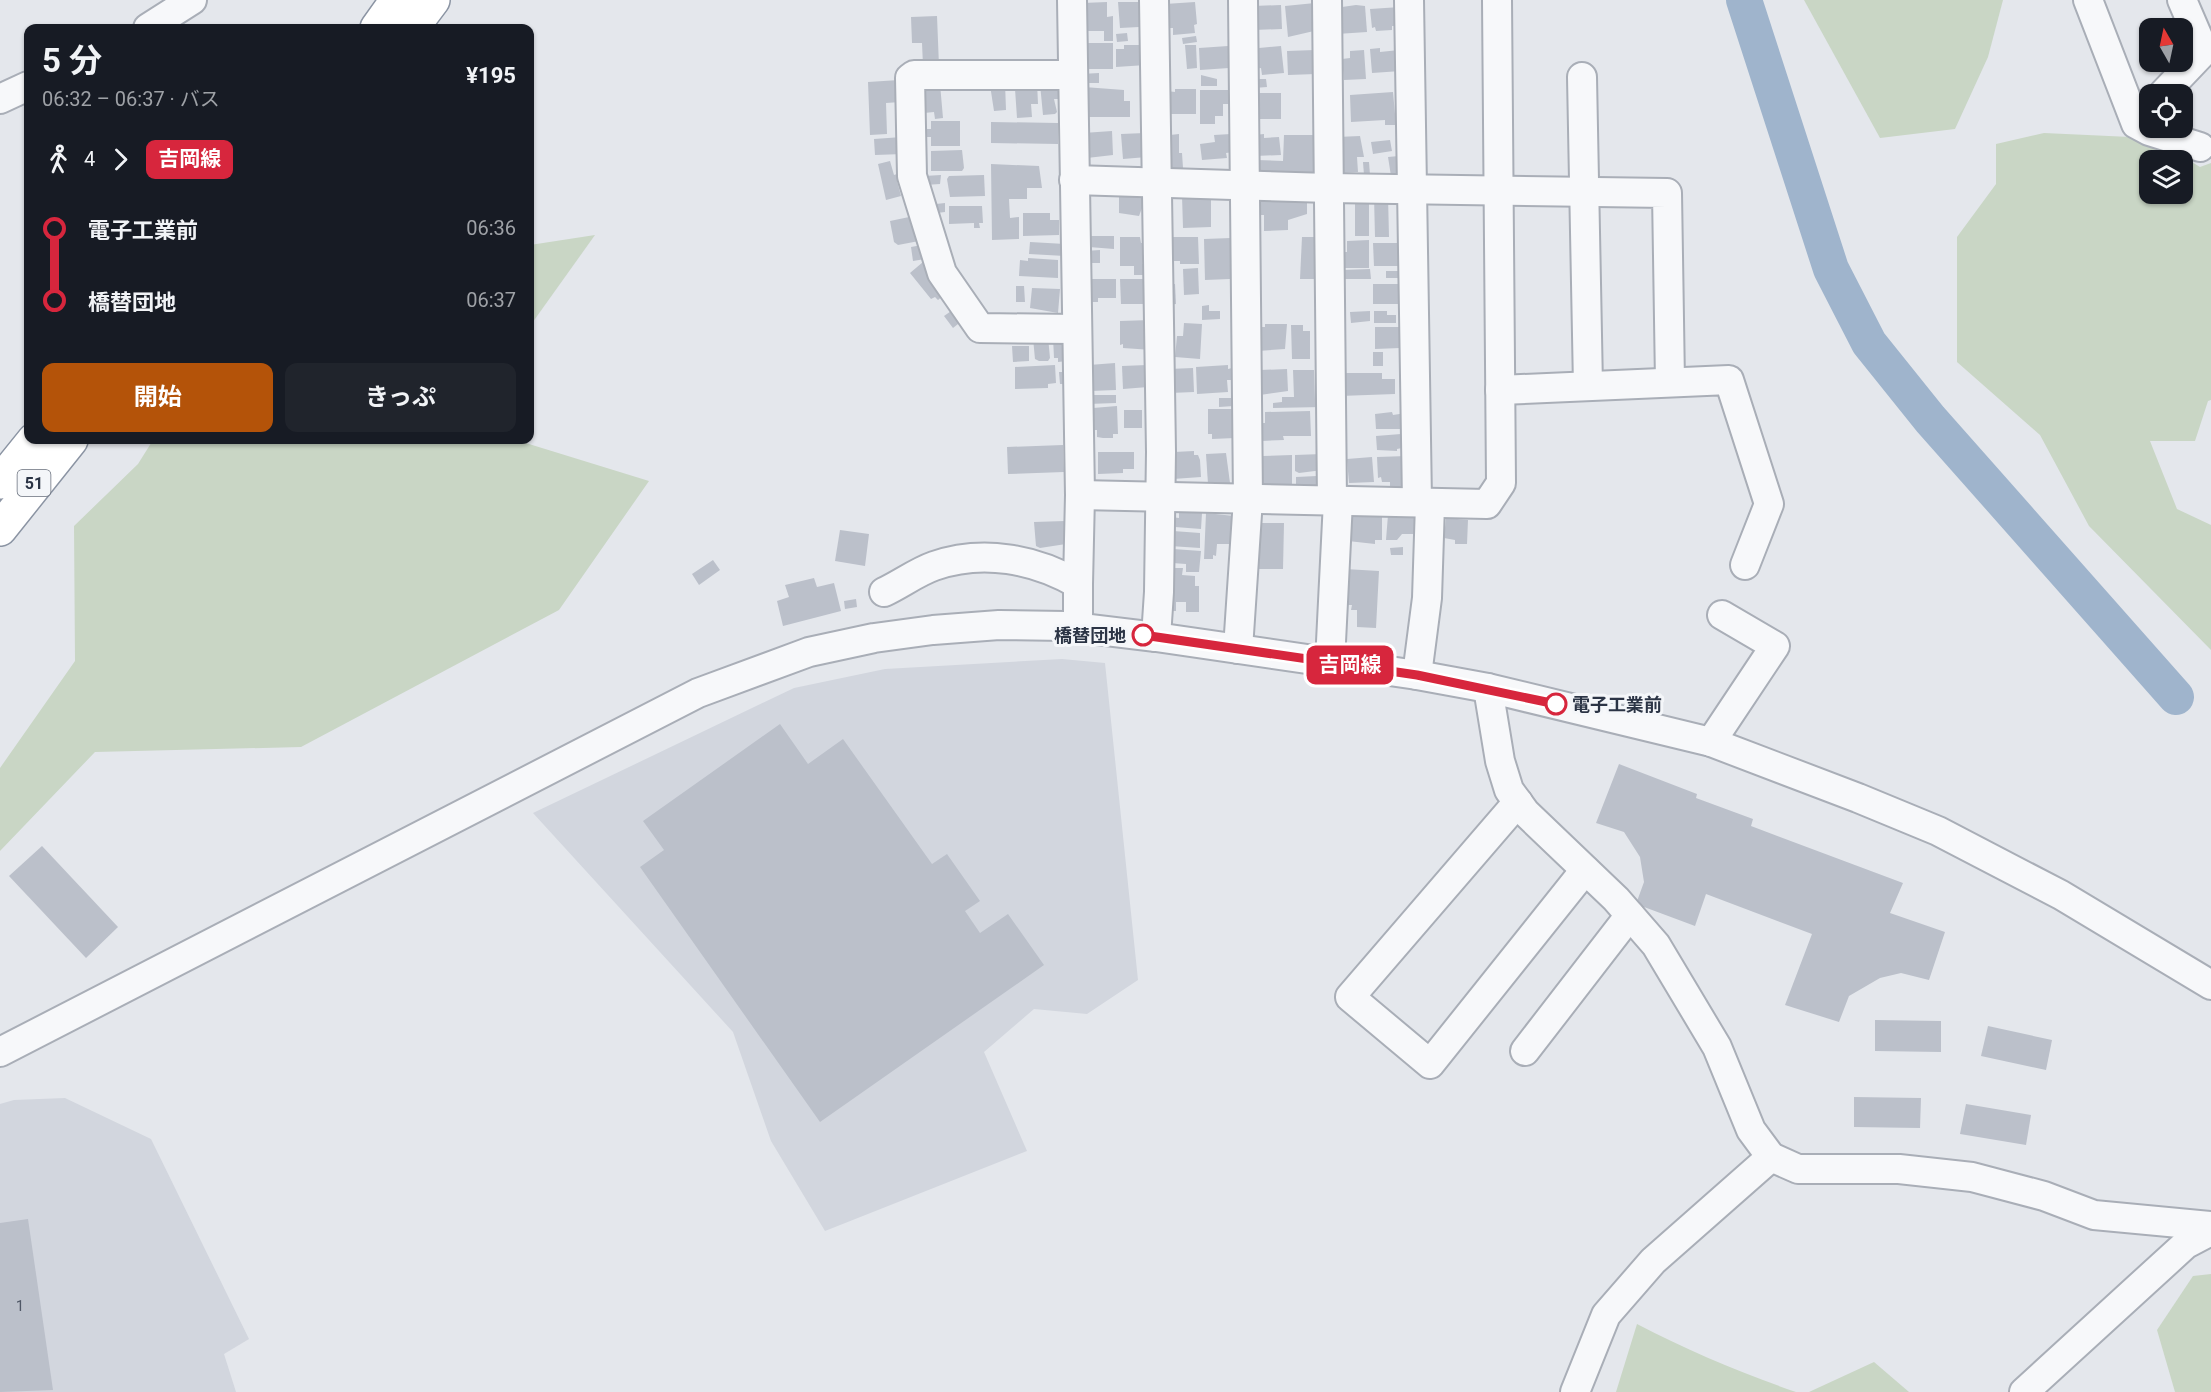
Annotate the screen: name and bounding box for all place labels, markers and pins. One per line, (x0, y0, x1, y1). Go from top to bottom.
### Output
marker: 橋替団地 (1132, 624, 1154, 646)
place label: 橋替団地 (1054, 625, 1126, 646)
marker: 電子工業前 (1545, 693, 1567, 715)
place label: 電子工業前 (1572, 694, 1662, 715)

